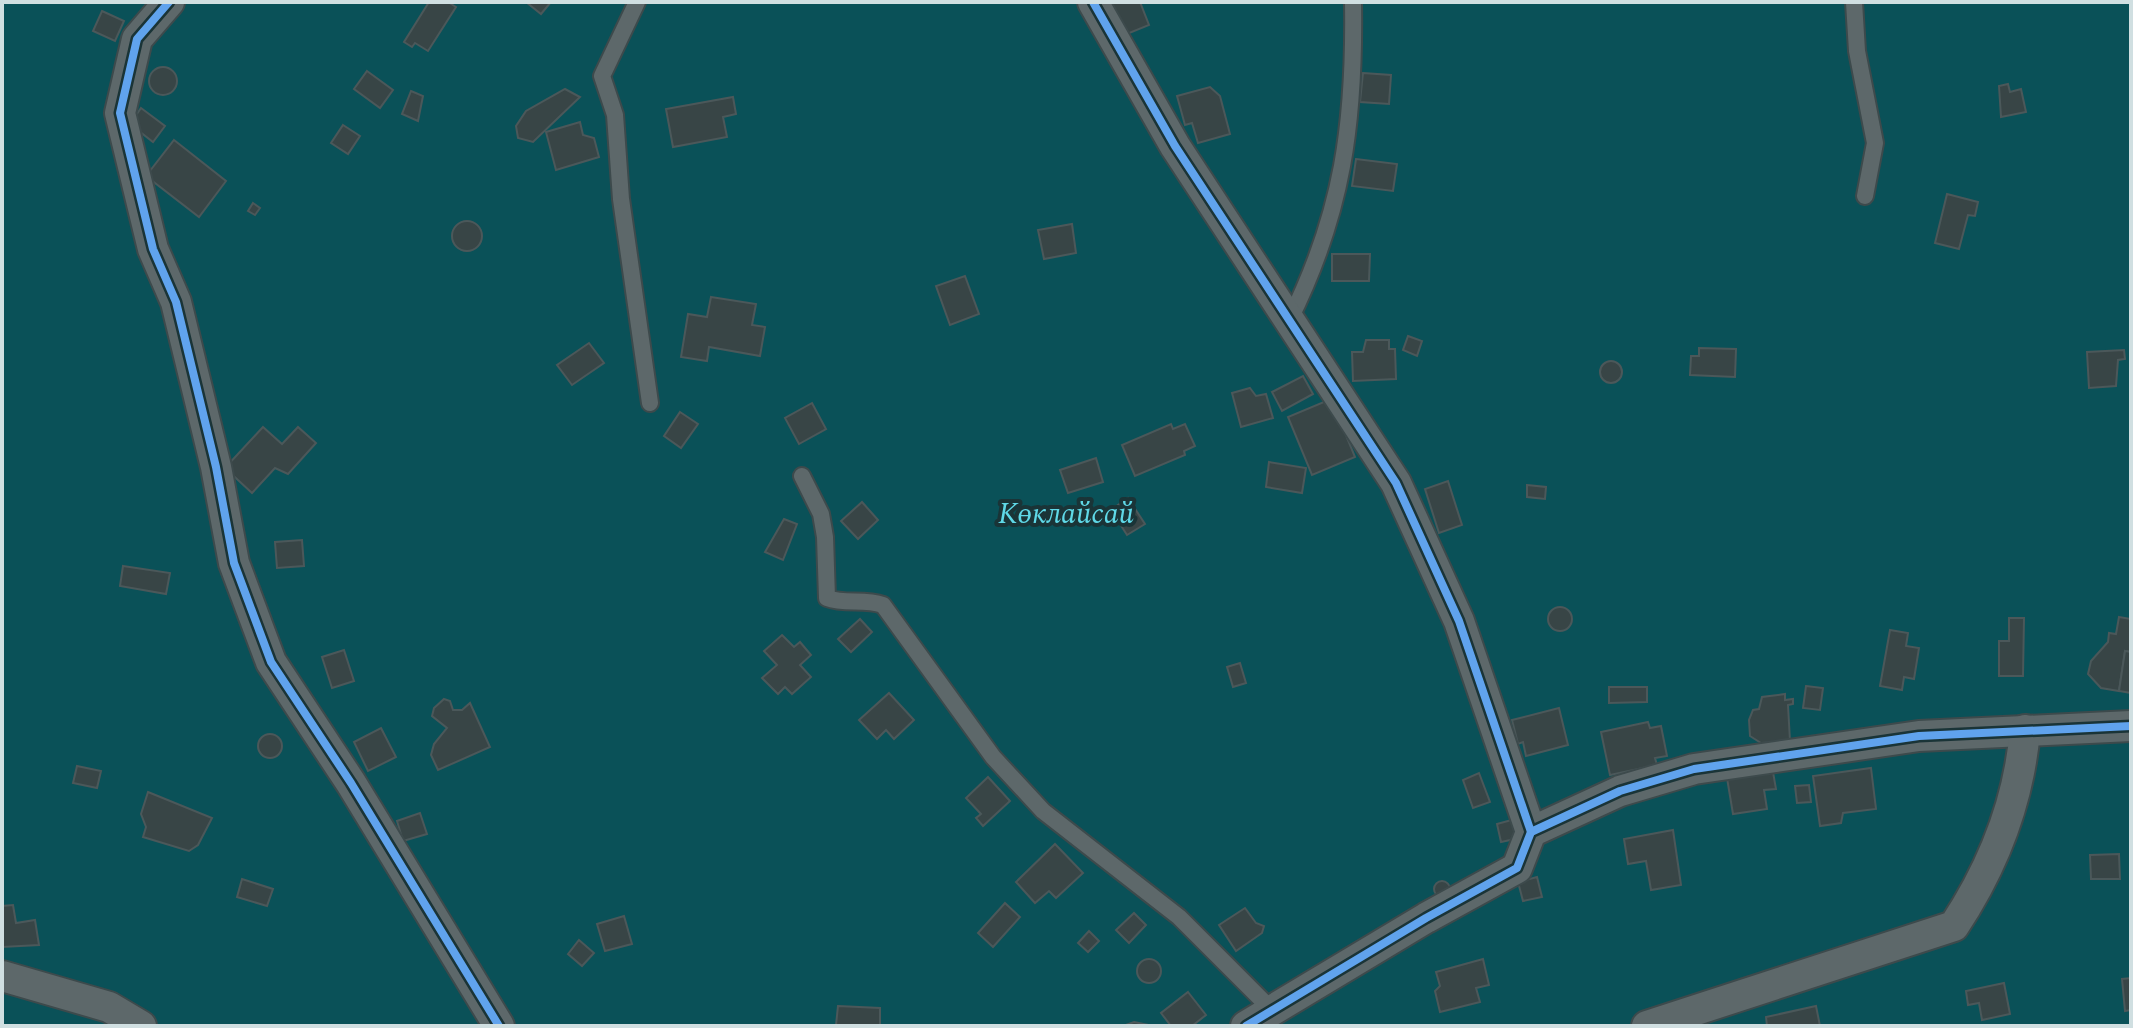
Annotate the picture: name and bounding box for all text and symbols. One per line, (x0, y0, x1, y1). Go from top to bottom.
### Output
park label: Көклайсай (998, 491, 1134, 537)

